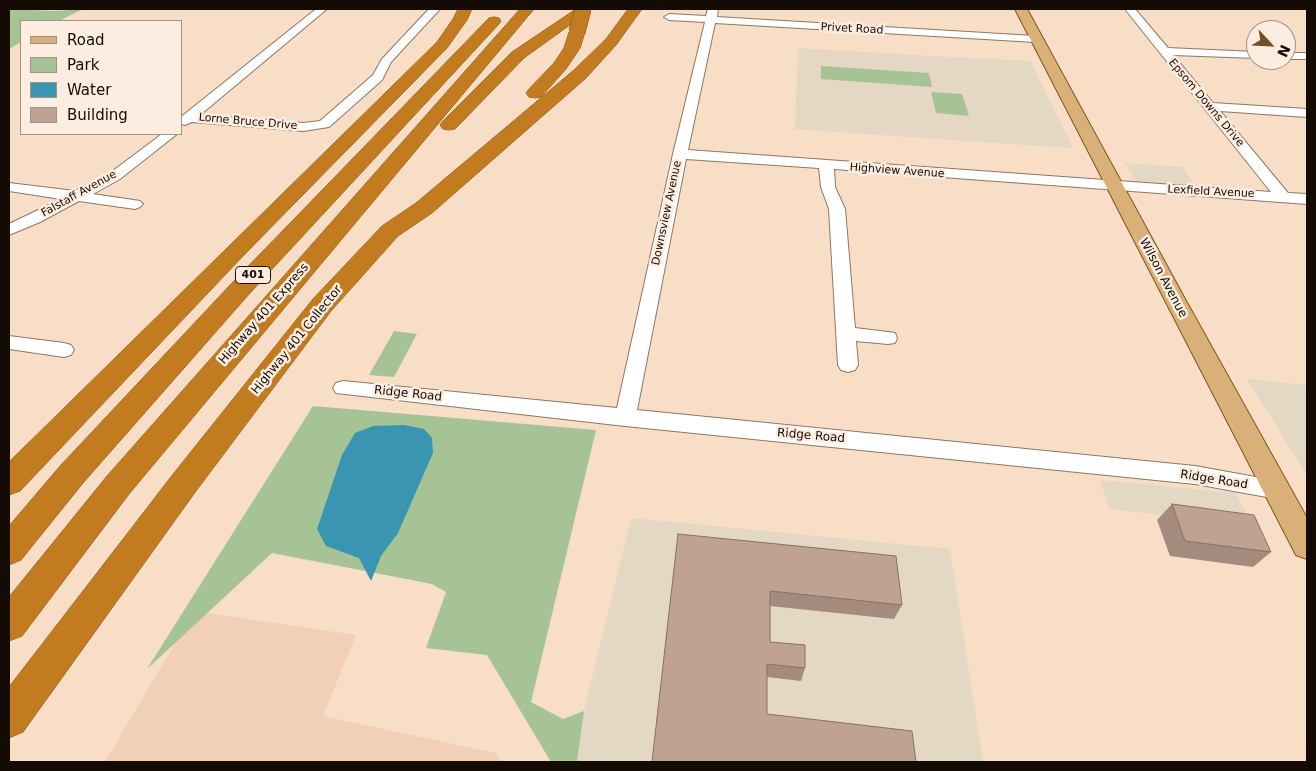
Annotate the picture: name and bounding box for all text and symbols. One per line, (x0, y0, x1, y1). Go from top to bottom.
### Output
legend (20, 20, 182, 135)
north arrow (1246, 20, 1296, 70)
street label: Privet Road (820, 21, 884, 37)
text: Road (67, 31, 105, 49)
text: N (1274, 42, 1293, 60)
text: Park (67, 56, 99, 74)
street label: Epsom Downs Drive (1165, 56, 1247, 150)
text: Water (67, 81, 111, 99)
text: Building (67, 106, 128, 124)
street label: Lorne Bruce Drive (198, 111, 298, 133)
street label: Downsview Avenue (649, 159, 685, 267)
street label: Highview Avenue (849, 161, 945, 181)
street label: Falstaff Avenue (39, 168, 119, 220)
street label: Lexfield Avenue (1167, 183, 1255, 201)
street label: Wilson Avenue (1136, 236, 1190, 320)
street label: Highway 401 Express (216, 261, 312, 367)
road number: 401 (236, 266, 270, 284)
street label: Highway 401 Collector (249, 283, 345, 397)
street label: Ridge Road (373, 383, 443, 405)
street label: Ridge Road (776, 426, 846, 446)
street label: Ridge Road (1179, 468, 1249, 492)

